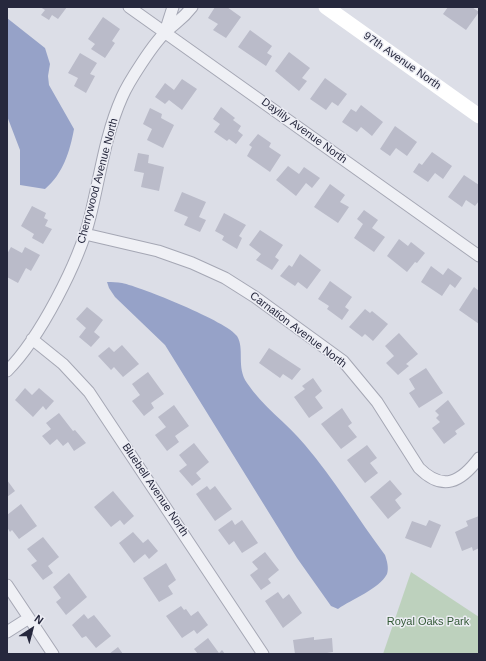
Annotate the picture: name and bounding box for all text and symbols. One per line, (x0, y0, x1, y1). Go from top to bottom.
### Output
street label: 97th Avenue North (361, 29, 443, 93)
street label: Daylily Avenue North (259, 96, 349, 166)
street label: Cherrywood Avenue North (75, 117, 121, 245)
street label: Carnation Avenue North (247, 289, 349, 371)
street label: Bluebell Avenue North (119, 441, 191, 539)
north arrow (12, 609, 52, 649)
text: N (32, 612, 46, 626)
park label: Royal Oaks Park (387, 615, 469, 629)

